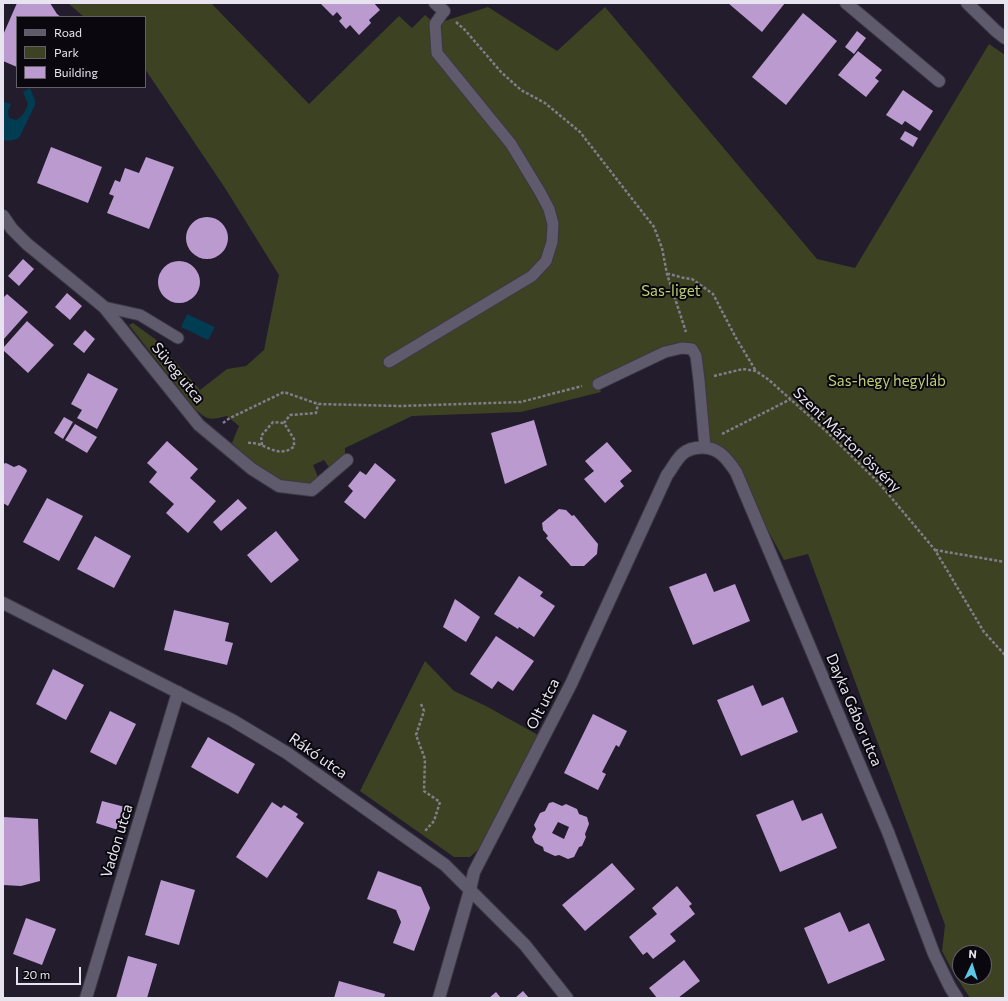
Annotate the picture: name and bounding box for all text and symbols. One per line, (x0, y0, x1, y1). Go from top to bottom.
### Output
legend (16, 16, 146, 88)
text: Road (54, 25, 82, 39)
text: Park (54, 45, 79, 59)
text: Building (54, 65, 98, 79)
park label: Sas-liget (641, 282, 701, 300)
street label: Süveg utca (148, 339, 208, 407)
park label: Sas-hegy hegyláb (828, 372, 946, 390)
street label: Szent Márton ösvény (789, 384, 905, 496)
street label: Dayka Gábor utca (822, 651, 886, 769)
street label: Olt utca (523, 676, 563, 732)
street label: Rákó utca (285, 729, 351, 783)
street label: Vadon utca (97, 802, 137, 880)
north arrow (952, 945, 992, 985)
text: N (968, 947, 977, 960)
scale bar (18, 959, 83, 985)
text: 20 m (23, 967, 50, 981)

